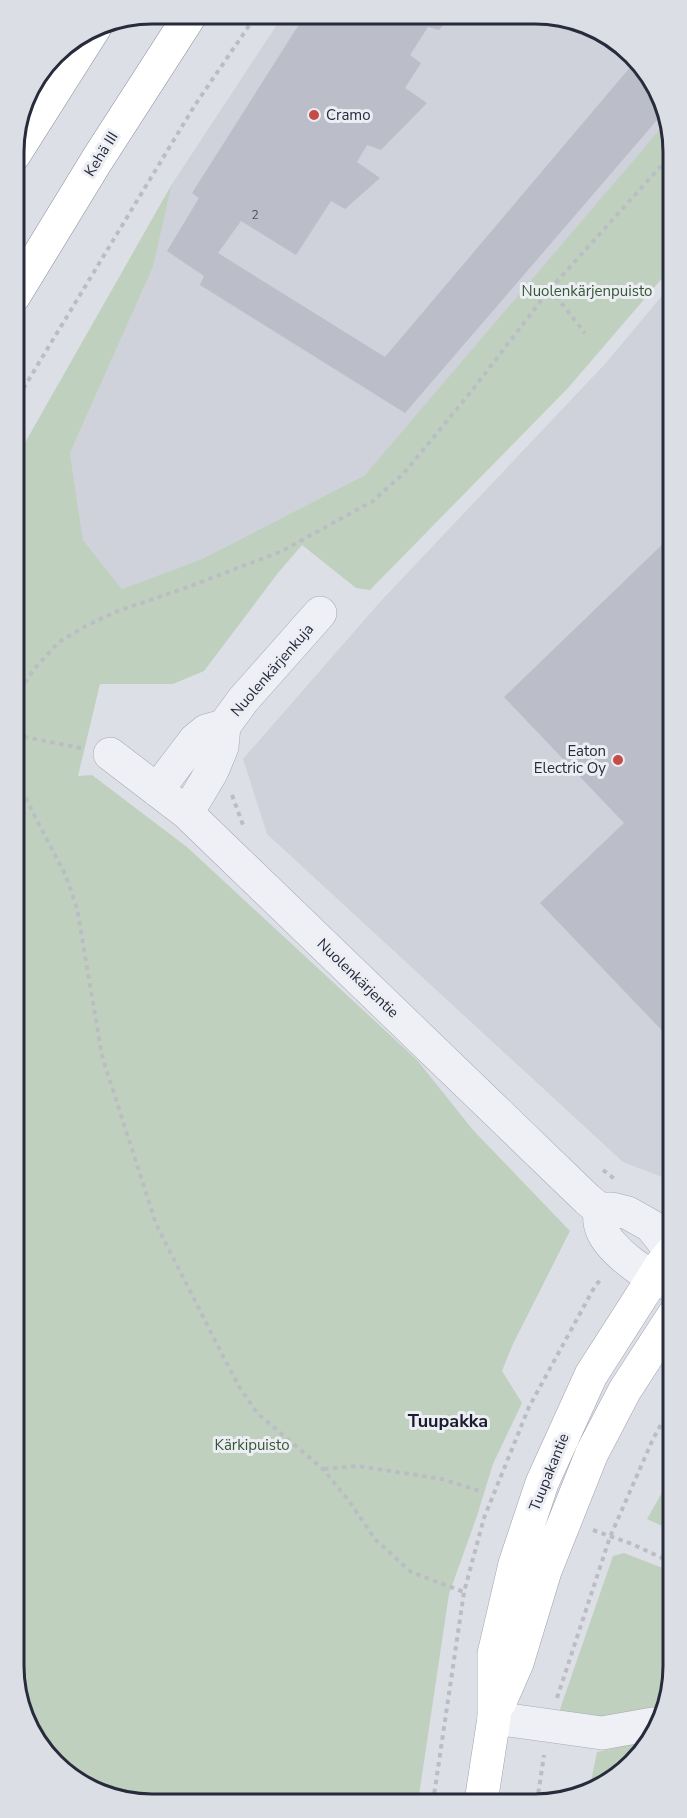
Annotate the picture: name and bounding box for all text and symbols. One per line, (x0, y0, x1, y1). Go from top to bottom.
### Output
place label: Cramo (326, 105, 371, 125)
marker: Cramo (307, 108, 321, 122)
street label: Kehä III (80, 128, 122, 180)
house number: 2 (251, 207, 259, 223)
park label: Nuolenkärjenpuisto (522, 281, 652, 301)
street label: Nuolenkärjenkuja (226, 619, 318, 721)
place label: Eaton Electric Oy (534, 741, 606, 778)
marker: Eaton Electric Oy (611, 753, 625, 767)
street label: Nuolenkärjentie (313, 934, 403, 1022)
district label: Tuupakka (408, 1409, 488, 1433)
street label: Tuupakantie (524, 1430, 574, 1514)
park label: Kärkipuisto (215, 1435, 289, 1455)

